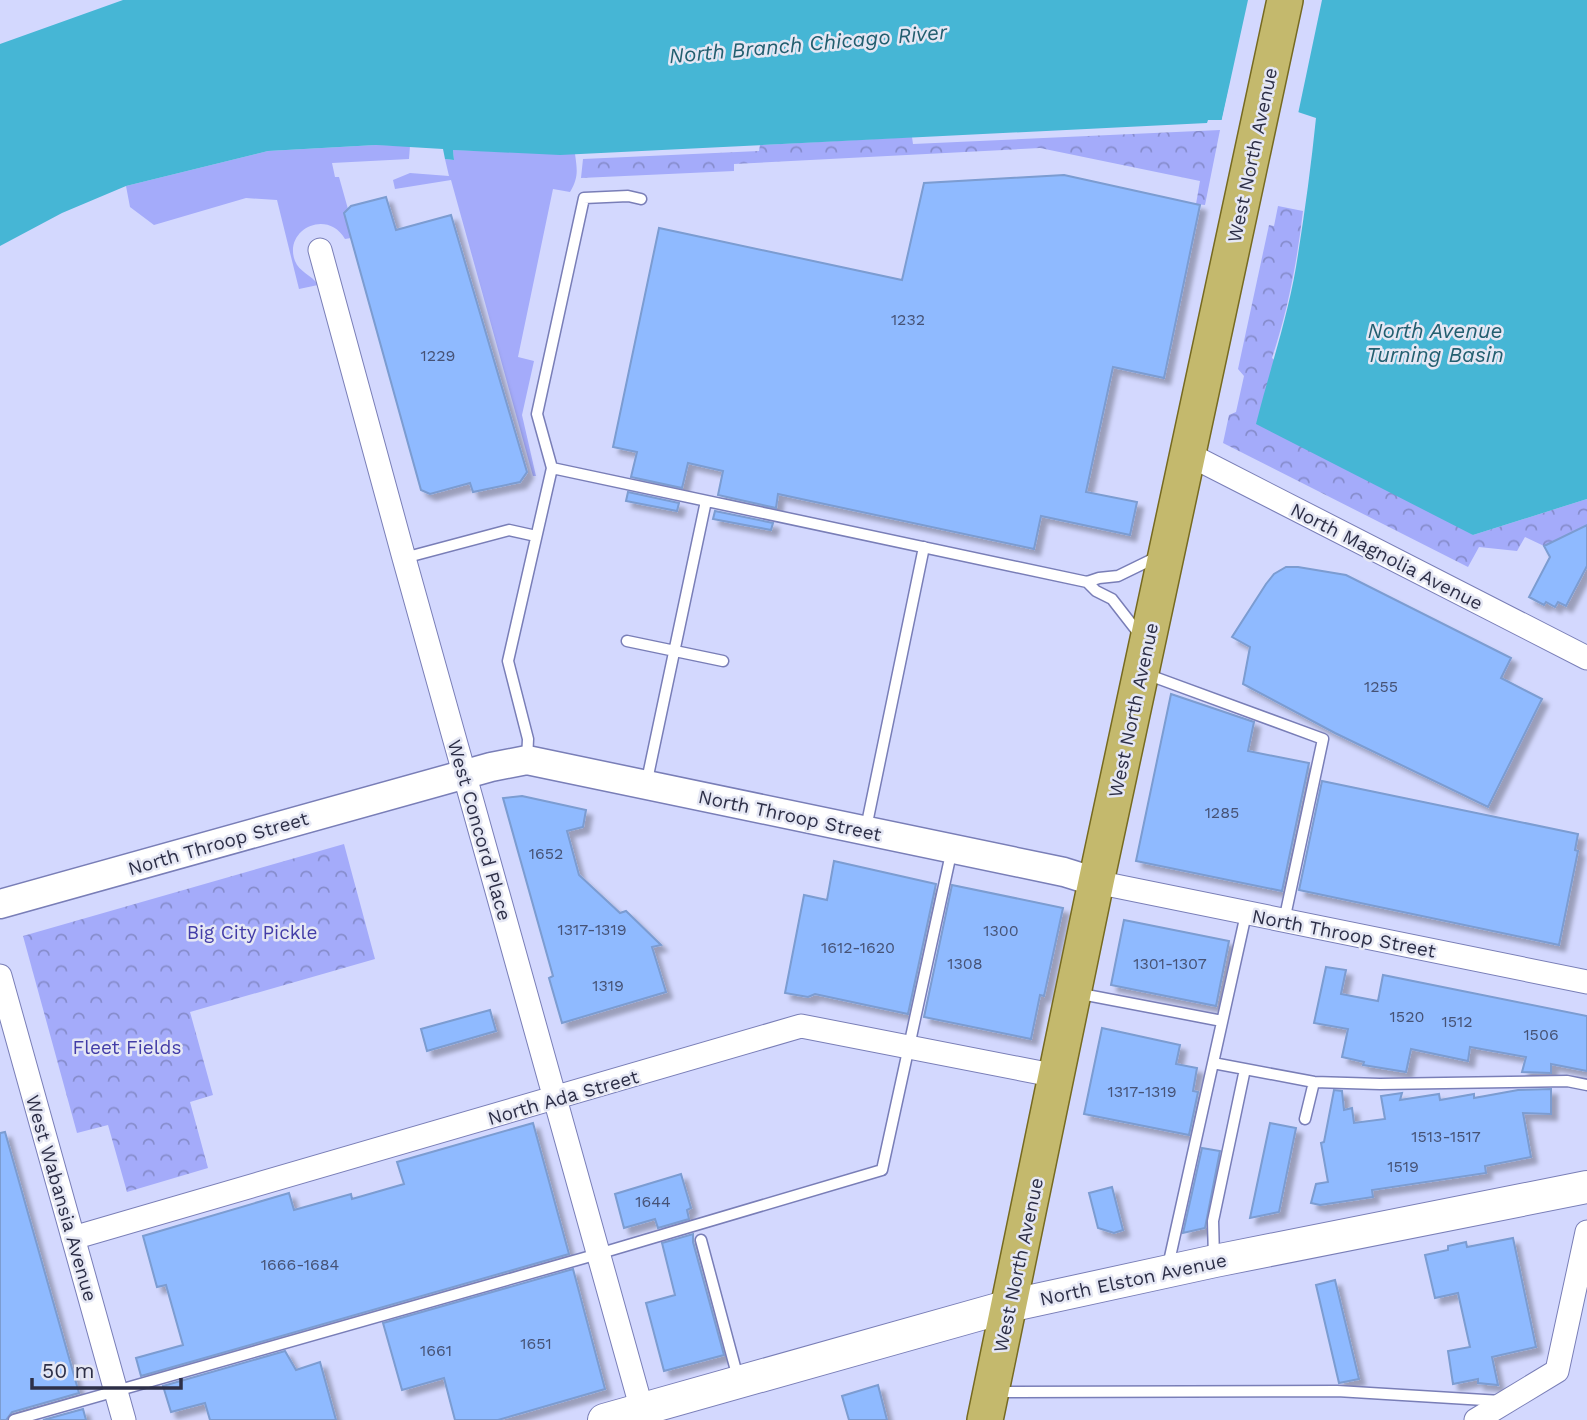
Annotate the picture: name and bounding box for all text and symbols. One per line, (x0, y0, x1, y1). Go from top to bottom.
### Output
water label: North Branch Chicago River (668, 19, 949, 68)
street label: West North Avenue (1223, 66, 1282, 245)
house number: 1232 (891, 310, 925, 329)
water label: North Avenue Turning Basin (1366, 318, 1504, 367)
house number: 1229 (421, 346, 455, 365)
street label: North Magnolia Avenue (1287, 498, 1487, 615)
street label: West North Avenue (1104, 621, 1163, 800)
house number: 1255 (1364, 677, 1398, 696)
street label: West Concord Place (443, 737, 516, 923)
street label: North Throop Street (696, 785, 884, 846)
house number: 1285 (1205, 803, 1239, 822)
street label: North Throop Street (125, 807, 311, 880)
house number: 1652 (529, 844, 563, 863)
street label: North Throop Street (1250, 904, 1438, 963)
house number: 1317-1319 (557, 920, 627, 939)
park label: Big City Pickle (187, 921, 317, 944)
house number: 1300 (983, 921, 1019, 940)
house number: 1612-1620 (821, 938, 895, 957)
house number: 1308 (947, 954, 983, 973)
house number: 1301-1307 (1133, 954, 1207, 973)
house number: 1319 (592, 976, 624, 995)
house number: 1520 (1390, 1007, 1424, 1026)
house number: 1512 (1441, 1012, 1473, 1031)
house number: 1506 (1523, 1025, 1559, 1044)
park label: Fleet Fields (73, 1036, 181, 1059)
street label: North Ada Street (485, 1065, 641, 1130)
house number: 1317-1319 (1107, 1082, 1177, 1101)
street label: West Wabansia Avenue (21, 1092, 102, 1304)
house number: 1513-1517 (1411, 1127, 1481, 1146)
house number: 1519 (1387, 1157, 1419, 1176)
street label: West North Avenue (989, 1176, 1048, 1355)
house number: 1644 (635, 1192, 671, 1211)
street label: North Elston Avenue (1038, 1248, 1229, 1311)
house number: 1666-1684 (261, 1255, 339, 1274)
house number: 1651 (520, 1334, 552, 1353)
house number: 1661 (420, 1341, 452, 1360)
scale bar (32, 1346, 180, 1390)
text: 50 m (42, 1358, 94, 1383)

